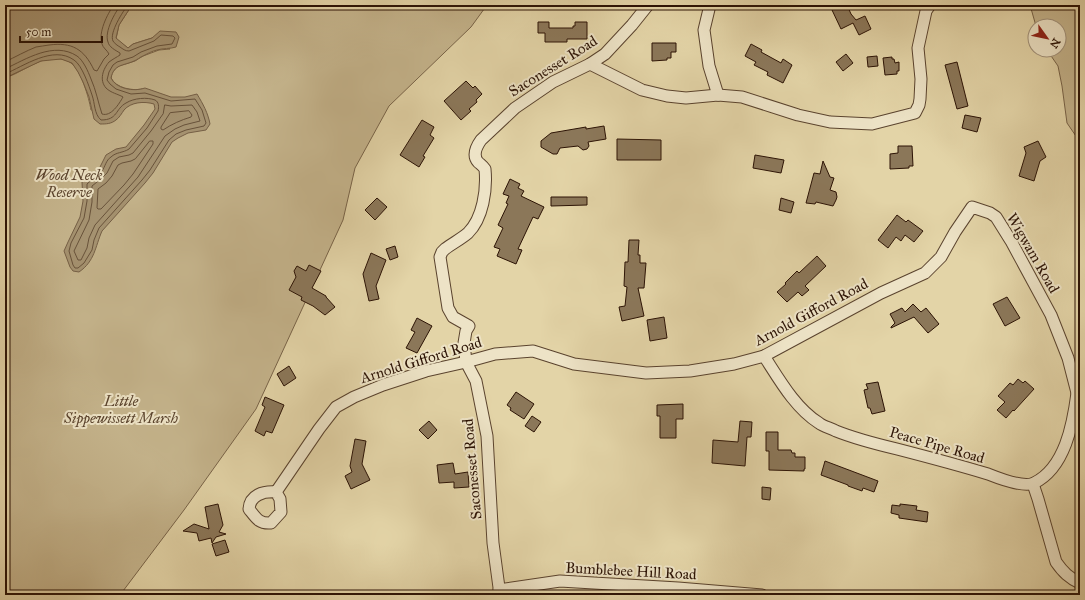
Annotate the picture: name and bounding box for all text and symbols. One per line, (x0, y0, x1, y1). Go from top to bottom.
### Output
scale bar (20, 18, 102, 44)
north arrow (1027, 18, 1067, 58)
text: 50 m (26, 25, 51, 39)
street label: Saconesset Road (505, 31, 601, 100)
text: N (1047, 36, 1063, 51)
park label: Wood Neck Reserve (36, 166, 103, 201)
street label: Wigwam Road (1003, 210, 1063, 297)
street label: Arnold Gifford Road (750, 274, 871, 350)
street label: Arnold Gifford Road (357, 333, 484, 387)
park label: Little Sippewissett Marsh (63, 392, 179, 428)
street label: Saconesset Road (459, 417, 485, 520)
street label: Peace Pipe Road (887, 423, 987, 467)
street label: Bumblebee Hill Road (565, 559, 698, 583)

